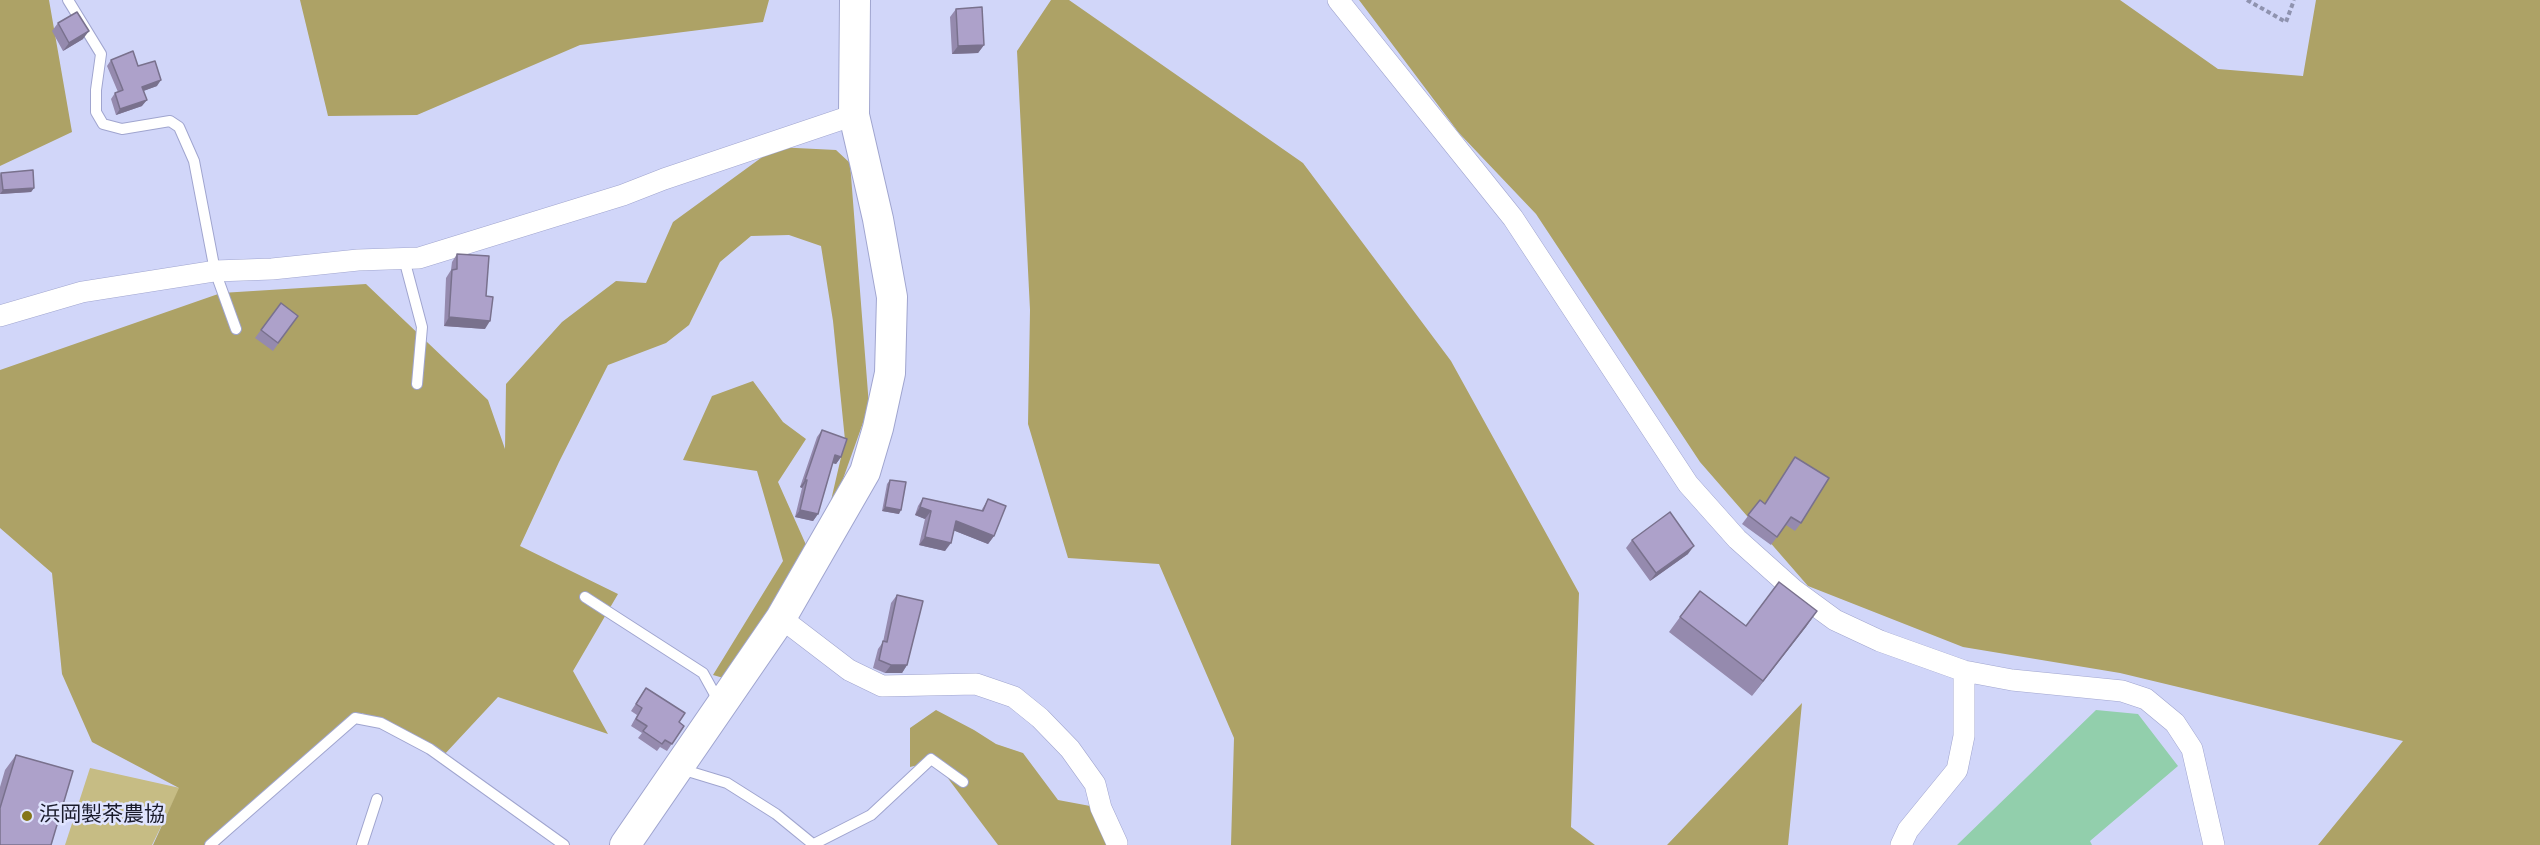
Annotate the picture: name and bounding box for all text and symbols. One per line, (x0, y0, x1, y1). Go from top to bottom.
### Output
place label: 浜岡製茶農協 (39, 803, 165, 829)
marker: 浜岡製茶農協 (20, 809, 34, 823)

